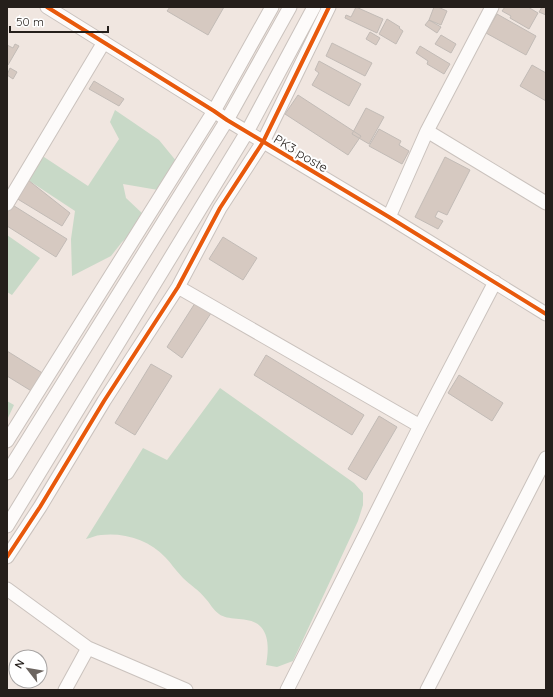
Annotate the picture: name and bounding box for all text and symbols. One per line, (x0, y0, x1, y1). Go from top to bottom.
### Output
scale bar (10, 8, 108, 34)
text: 50 m (16, 14, 44, 29)
street label: PK3 poste (271, 131, 331, 175)
north arrow (8, 649, 48, 689)
text: N (11, 657, 28, 671)

